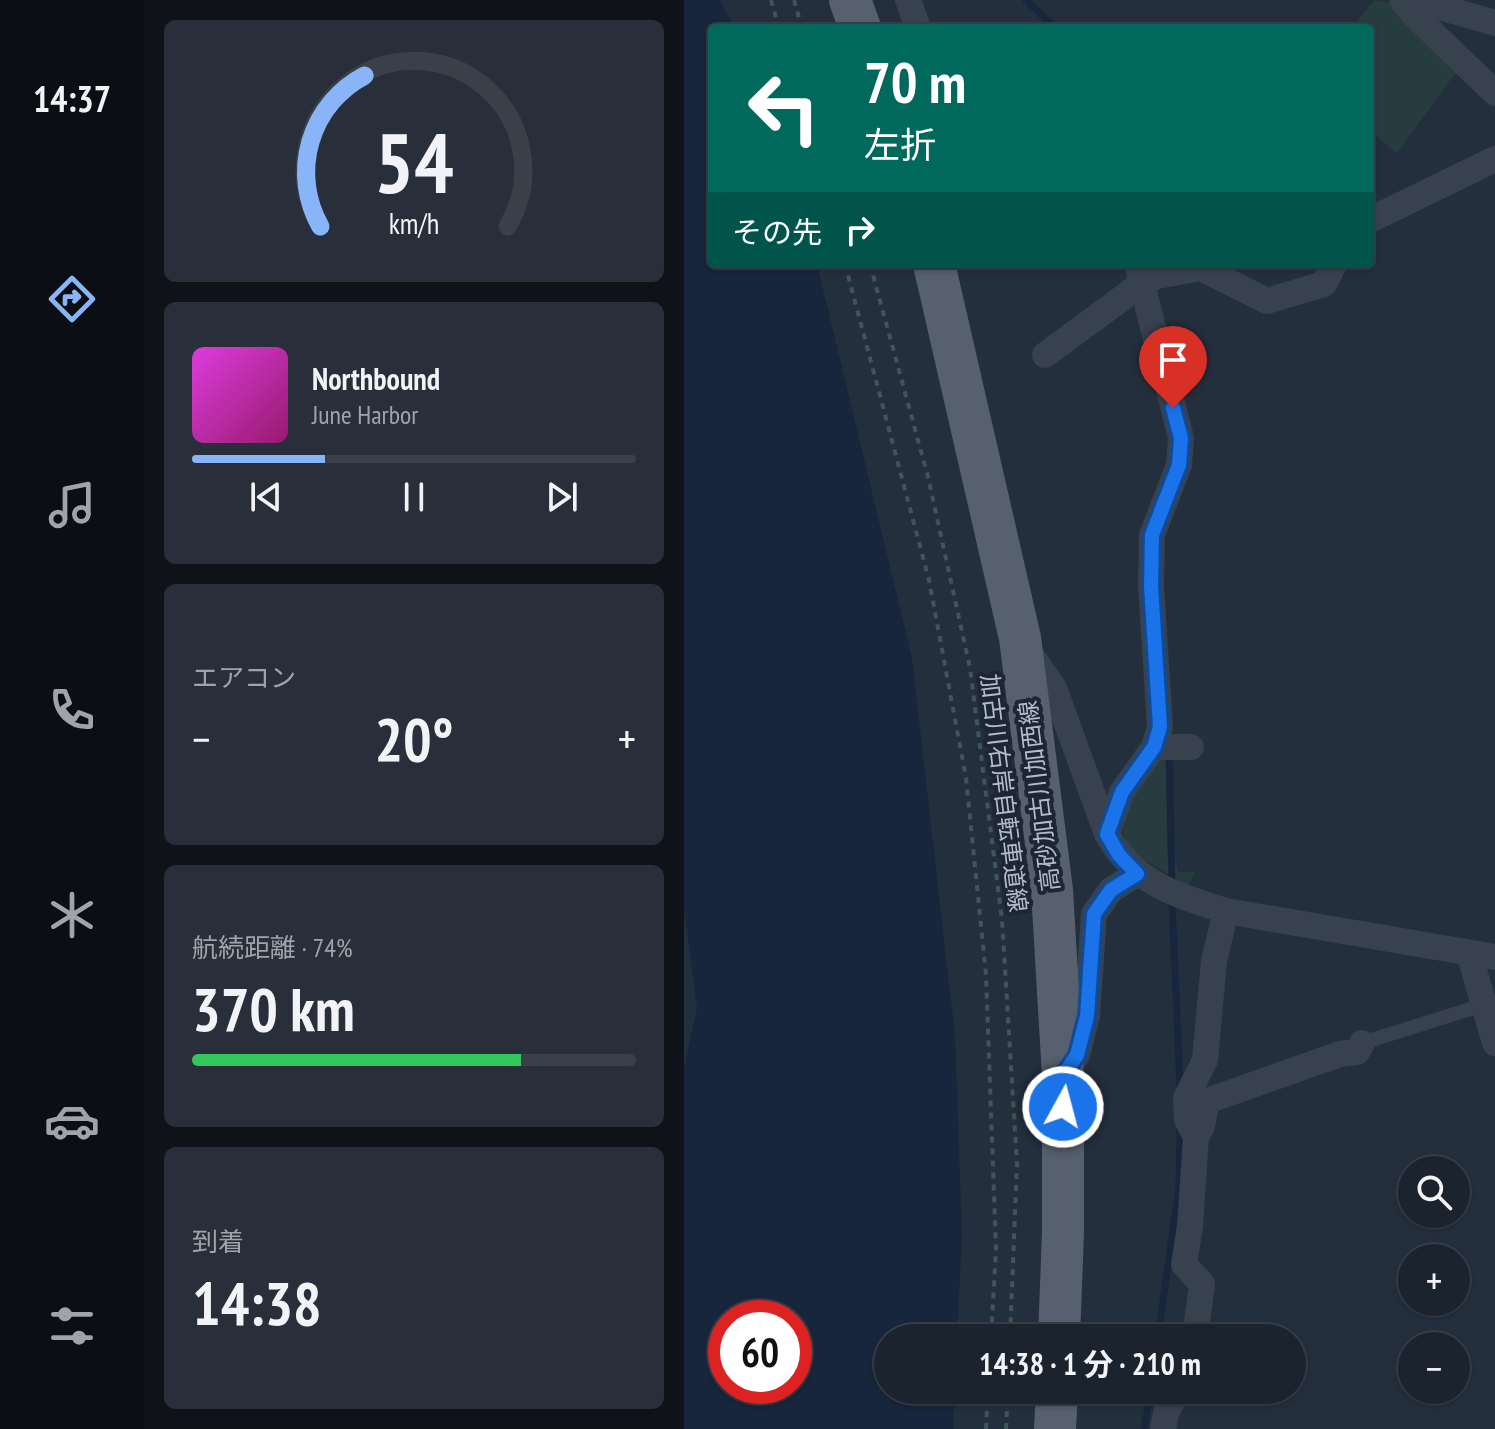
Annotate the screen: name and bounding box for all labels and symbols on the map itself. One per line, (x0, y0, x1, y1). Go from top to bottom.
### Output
pin (1139, 326, 1207, 408)
street label: 加古川右岸自転車道線 (974, 672, 1034, 914)
street label: 高砂加古川加西線 (1012, 699, 1066, 893)
position arrow (1021, 1065, 1105, 1149)
speed limit sign: 60 (708, 1300, 812, 1404)

